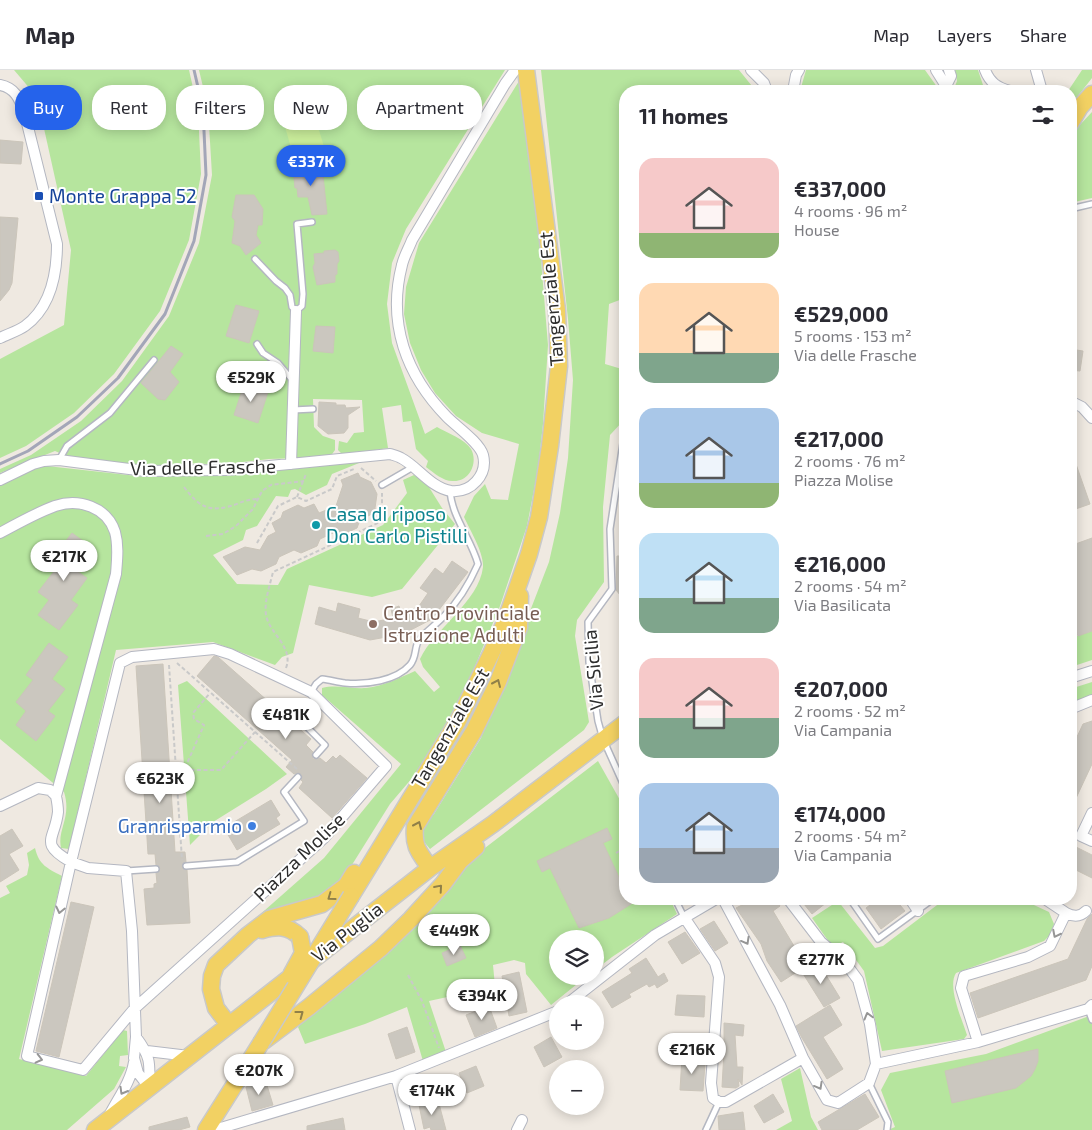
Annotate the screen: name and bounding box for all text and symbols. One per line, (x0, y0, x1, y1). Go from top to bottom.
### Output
text: Map (25, 20, 75, 49)
text: Map (873, 24, 909, 46)
text: Layers (937, 24, 992, 46)
text: Share (1020, 24, 1067, 46)
chip: Buy (15, 85, 82, 130)
chip: Rent (92, 85, 166, 130)
chip: Filters (176, 85, 264, 130)
chip: New (274, 85, 347, 130)
chip: Apartment (357, 85, 482, 130)
icon: filters (1029, 101, 1057, 129)
text: 11 homes (639, 103, 728, 128)
pin: €337K (276, 144, 346, 187)
text: €337K (287, 151, 335, 170)
text: €337,000 (794, 176, 886, 201)
icon: home (679, 178, 739, 238)
place label: Monte Grappa 52 (49, 184, 197, 207)
marker: Monte Grappa 52 (33, 190, 45, 202)
text: 4 rooms · 96 m² (794, 201, 907, 220)
text: House (794, 220, 840, 239)
street label: Tangenziale Est (533, 231, 568, 367)
text: €529,000 (794, 301, 889, 326)
icon: home (679, 303, 739, 363)
text: 5 rooms · 153 m² (794, 326, 912, 345)
text: Via delle Frasche (794, 345, 917, 364)
pin: €529K (216, 360, 286, 403)
text: €529K (227, 367, 275, 386)
text: €217,000 (794, 426, 884, 451)
icon: home (679, 428, 739, 488)
text: 2 rooms · 76 m² (794, 451, 906, 470)
street label: Via delle Frasche (130, 454, 276, 479)
text: Piazza Molise (794, 470, 893, 489)
place label: Casa di riposo Don Carlo Pistilli (326, 502, 468, 547)
marker: Casa di riposo Don Carlo Pistilli (310, 519, 322, 531)
pin: €217K (29, 540, 99, 582)
text: €217K (41, 546, 87, 565)
text: €216,000 (794, 551, 886, 576)
icon: home (679, 553, 739, 613)
text: 2 rooms · 54 m² (794, 576, 907, 595)
text: Via Basilicata (794, 595, 891, 614)
place label: Centro Provinciale Istruzione Adulti (383, 601, 540, 646)
marker: Centro Provinciale Istruzione Adulti (367, 618, 379, 630)
street label: Via Sicilia (578, 629, 607, 711)
street label: Tangenziale Est (406, 664, 493, 792)
text: €207,000 (794, 676, 888, 701)
icon: home (679, 678, 739, 738)
one-way arrow (491, 679, 502, 688)
pin: €481K (251, 698, 321, 740)
text: 2 rooms · 52 m² (794, 701, 906, 720)
text: €481K (262, 704, 310, 723)
text: Via Campania (794, 720, 892, 739)
pin: €623K (125, 762, 195, 804)
text: €623K (136, 768, 184, 787)
text: €174,000 (794, 801, 886, 826)
icon: home (679, 803, 739, 863)
street label: Piazza Molise (248, 807, 349, 906)
place label: Granrisparmio (118, 814, 242, 837)
marker: Granrisparmio (246, 820, 258, 832)
one-way arrow (411, 821, 422, 830)
text: 2 rooms · 54 m² (794, 826, 907, 845)
text: Via Campania (794, 845, 892, 864)
one-way arrow (433, 885, 442, 894)
one-way arrow (327, 891, 337, 900)
street label: Via Puglia (306, 897, 387, 967)
one-way arrow (55, 905, 66, 914)
pin: €449K (419, 914, 489, 956)
text: €449K (429, 920, 479, 939)
one-way arrow (1052, 929, 1062, 938)
map controls (549, 930, 604, 1115)
button: layers (549, 930, 604, 985)
one-way arrow (740, 936, 750, 945)
pin: €277K (786, 942, 856, 985)
text: €277K (798, 949, 844, 968)
pin: €394K (447, 978, 517, 1021)
text: €394K (457, 985, 507, 1004)
button: + (549, 995, 604, 1050)
one-way arrow (294, 1011, 304, 1020)
one-way arrow (864, 1013, 874, 1021)
pin: €216K (657, 1032, 727, 1075)
text: €216K (669, 1039, 715, 1058)
one-way arrow (35, 1053, 44, 1064)
pin: €207K (224, 1054, 294, 1096)
text: €207K (235, 1060, 283, 1079)
button: − (549, 1060, 604, 1115)
pin: €174K (397, 1074, 467, 1116)
text: €174K (409, 1080, 455, 1099)
one-way arrow (813, 1081, 823, 1090)
one-way arrow (119, 1086, 129, 1095)

